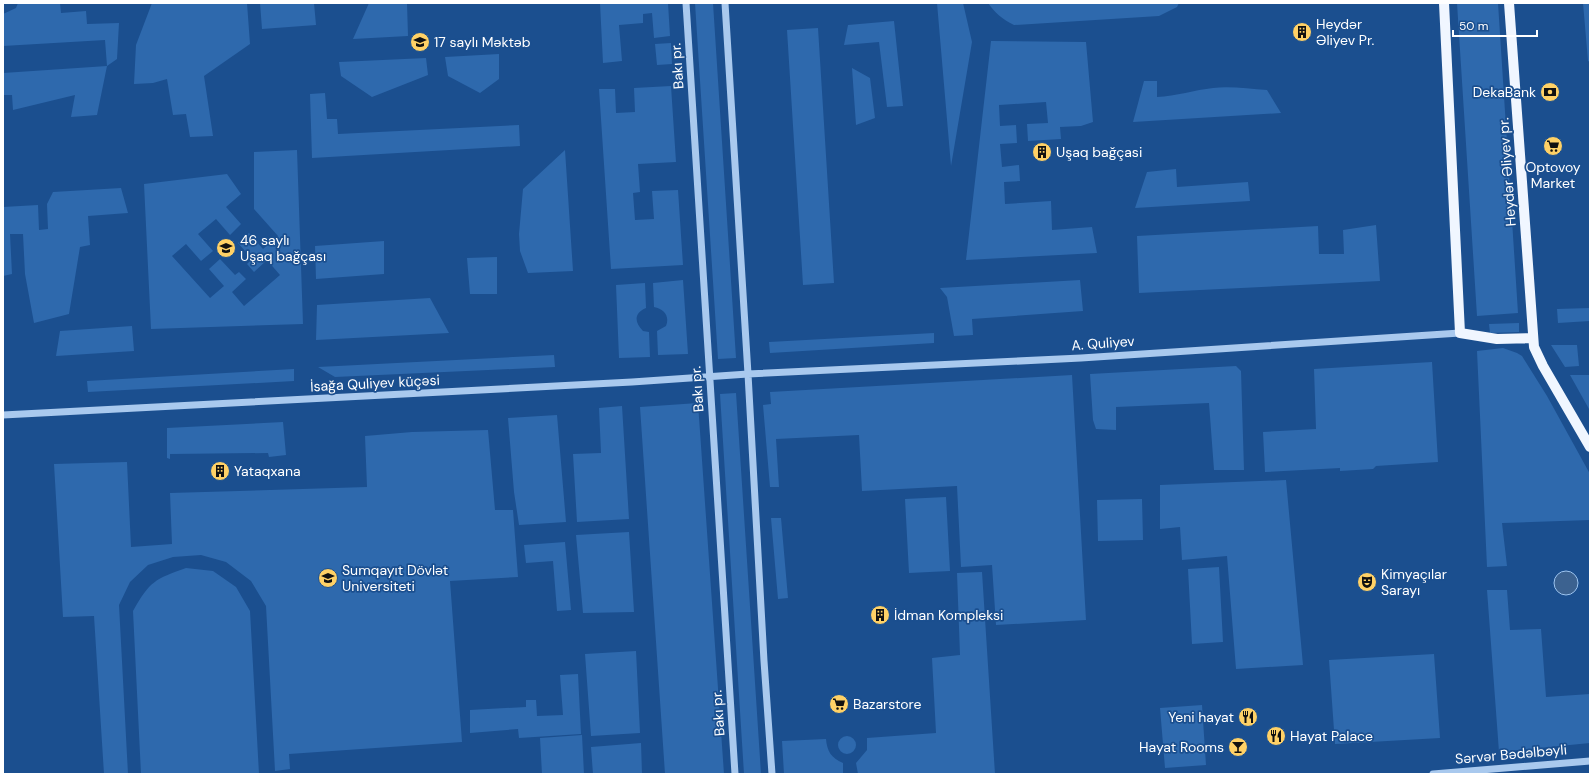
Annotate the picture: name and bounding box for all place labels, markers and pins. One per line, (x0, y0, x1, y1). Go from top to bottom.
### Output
place label: Heydər Əliyev Pr. (1316, 15, 1375, 49)
building icon: Heydər Əliyev Pr. (1291, 21, 1313, 43)
school or university icon: 17 saylı Məktəb (409, 31, 431, 53)
place label: 17 saylı Məktəb (434, 33, 531, 51)
bank icon: DekaBank (1539, 81, 1561, 103)
place label: DekaBank (1473, 83, 1536, 101)
supermarket icon: Optovoy Market (1542, 135, 1564, 157)
building icon: Uşaq bağçasi (1031, 141, 1053, 163)
place label: Uşaq bağçasi (1056, 143, 1142, 161)
place label: Optovoy Market (1525, 158, 1581, 192)
place label: 46 saylı Uşaq bağçası (240, 231, 326, 265)
school or university icon: 46 saylı Uşaq bağçası (215, 237, 237, 259)
building icon: Yataqxana (209, 460, 231, 482)
place label: Yataqxana (234, 462, 301, 480)
place label: Sumqayıt Dövlət Universiteti (342, 561, 448, 595)
place label: Kimyaçılar Sarayı (1381, 565, 1447, 599)
school or university icon: Sumqayıt Dövlət Universiteti (317, 567, 339, 589)
theatre icon: Kimyaçılar Sarayı (1356, 571, 1378, 593)
building icon: İdman Kompleksi (869, 604, 891, 626)
place label: İdman Kompleksi (894, 606, 1003, 624)
supermarket icon: Bazarstore (828, 693, 850, 715)
place label: Bazarstore (853, 695, 921, 713)
restaurant icon: Yeni hayat (1237, 706, 1259, 728)
place label: Yeni hayat (1168, 708, 1234, 726)
restaurant icon: Hayat Palace (1265, 725, 1287, 747)
place label: Hayat Palace (1290, 727, 1373, 745)
bar icon: Hayat Rooms (1227, 736, 1249, 758)
place label: Hayat Rooms (1139, 738, 1224, 756)

